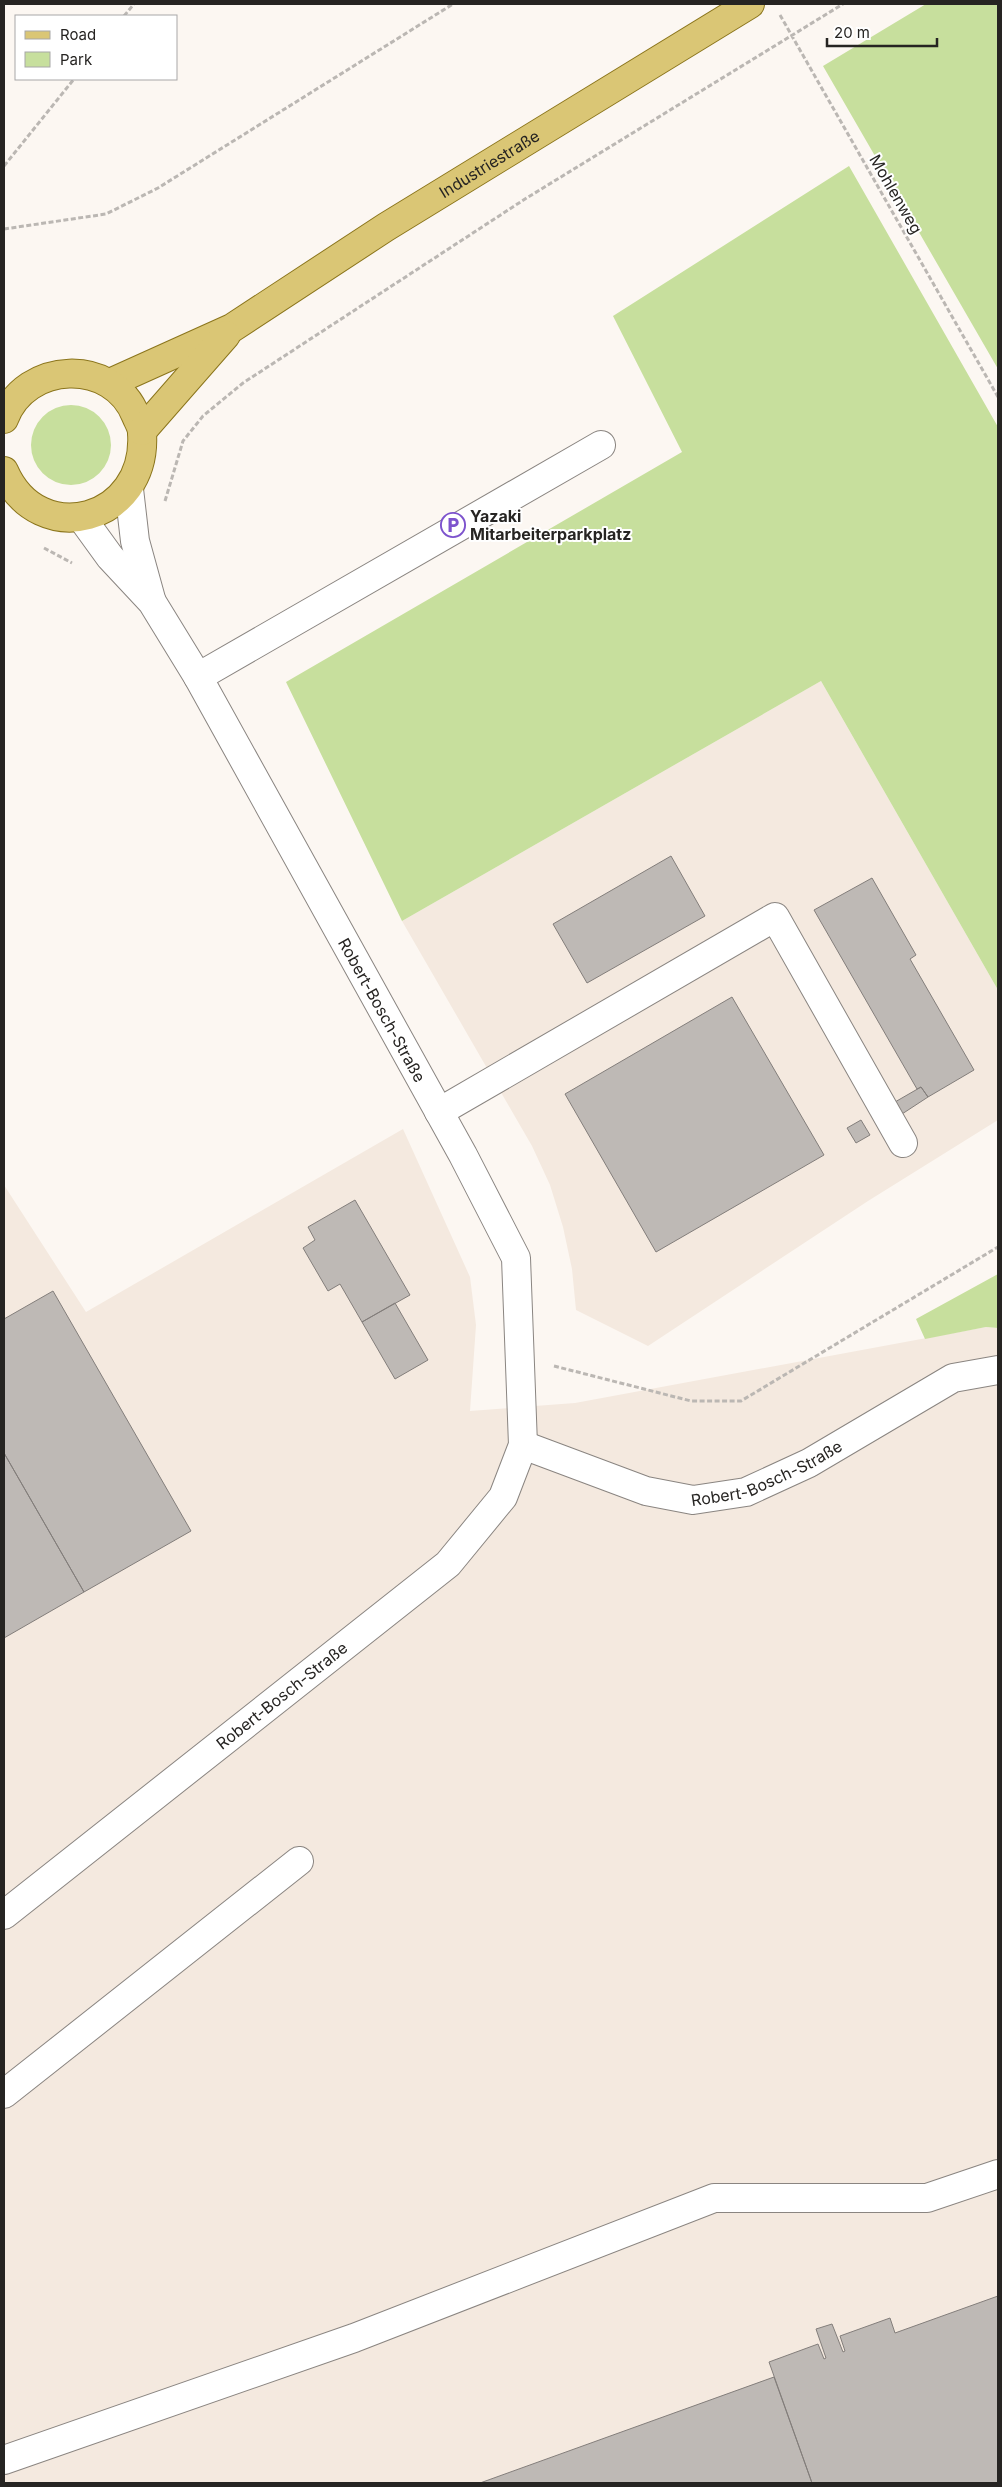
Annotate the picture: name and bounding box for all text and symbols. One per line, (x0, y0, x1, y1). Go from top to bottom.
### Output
legend (15, 15, 178, 80)
scale bar (827, 15, 937, 47)
text: 20 m (834, 23, 870, 42)
text: Road (60, 25, 96, 44)
text: Park (60, 50, 93, 69)
street label: Industriestraße (435, 125, 543, 202)
street label: Mohlenweg (865, 151, 927, 237)
place label: Yazaki Mitarbeiterparkplatz (470, 506, 631, 544)
parking icon: Yazaki Mitarbeiterparkplatz (440, 512, 466, 538)
street label: Robert-Bosch-Straße (334, 935, 430, 1085)
street label: Robert-Bosch-Straße (690, 1436, 846, 1510)
street label: Robert-Bosch-Straße (212, 1638, 351, 1753)

